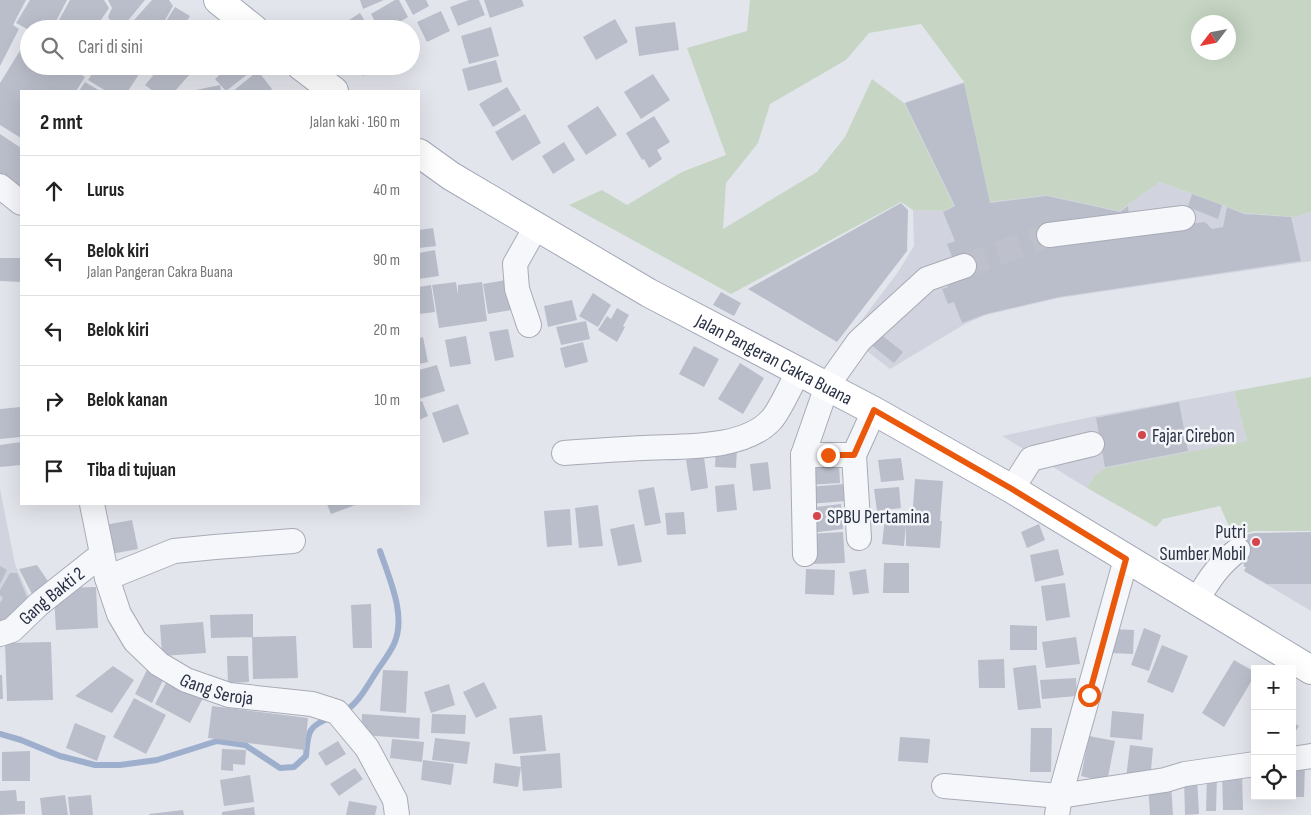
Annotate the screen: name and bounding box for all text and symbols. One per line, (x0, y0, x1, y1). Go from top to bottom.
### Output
north arrow (1191, 15, 1236, 60)
search box (20, 20, 420, 75)
icon: search (38, 34, 66, 62)
text: Cari di sini (78, 36, 143, 59)
text: 2 mnt (40, 110, 83, 135)
text: Jalan kaki · 160 m (310, 113, 400, 132)
icon: ahead (40, 177, 68, 205)
text: Lurus (87, 179, 124, 202)
text: 40 m (373, 181, 400, 200)
text: Belok kiri (87, 240, 149, 263)
icon: left (40, 247, 68, 275)
text: 90 m (373, 251, 400, 270)
text: Jalan Pangeran Cakra Buana (87, 263, 233, 282)
street label: Jalan Pangeran Cakra Buana (691, 309, 856, 411)
icon: left (40, 317, 68, 345)
text: Belok kiri (87, 319, 149, 342)
text: 20 m (373, 321, 400, 340)
icon: right (40, 387, 68, 415)
text: Belok kanan (87, 389, 168, 412)
text: 10 m (374, 391, 400, 410)
place label: Fajar Cirebon (1152, 425, 1235, 448)
marker: Fajar Cirebon (1136, 429, 1148, 441)
route end (817, 444, 840, 467)
icon: arrive (40, 457, 68, 485)
text: Tiba di tujuan (87, 459, 176, 482)
place label: SPBU Pertamina (827, 506, 930, 529)
marker: SPBU Pertamina (811, 510, 823, 522)
place label: Putri Sumber Mobil (1160, 521, 1246, 566)
marker: Putri Sumber Mobil (1250, 536, 1262, 548)
street label: Gang Bakti 2 (14, 563, 90, 630)
map controls (1251, 665, 1296, 800)
button: + (1251, 665, 1296, 710)
street label: Gang Seroja (175, 669, 254, 711)
route start (1078, 684, 1101, 707)
button: − (1251, 710, 1296, 755)
button: locate (1251, 755, 1296, 800)

